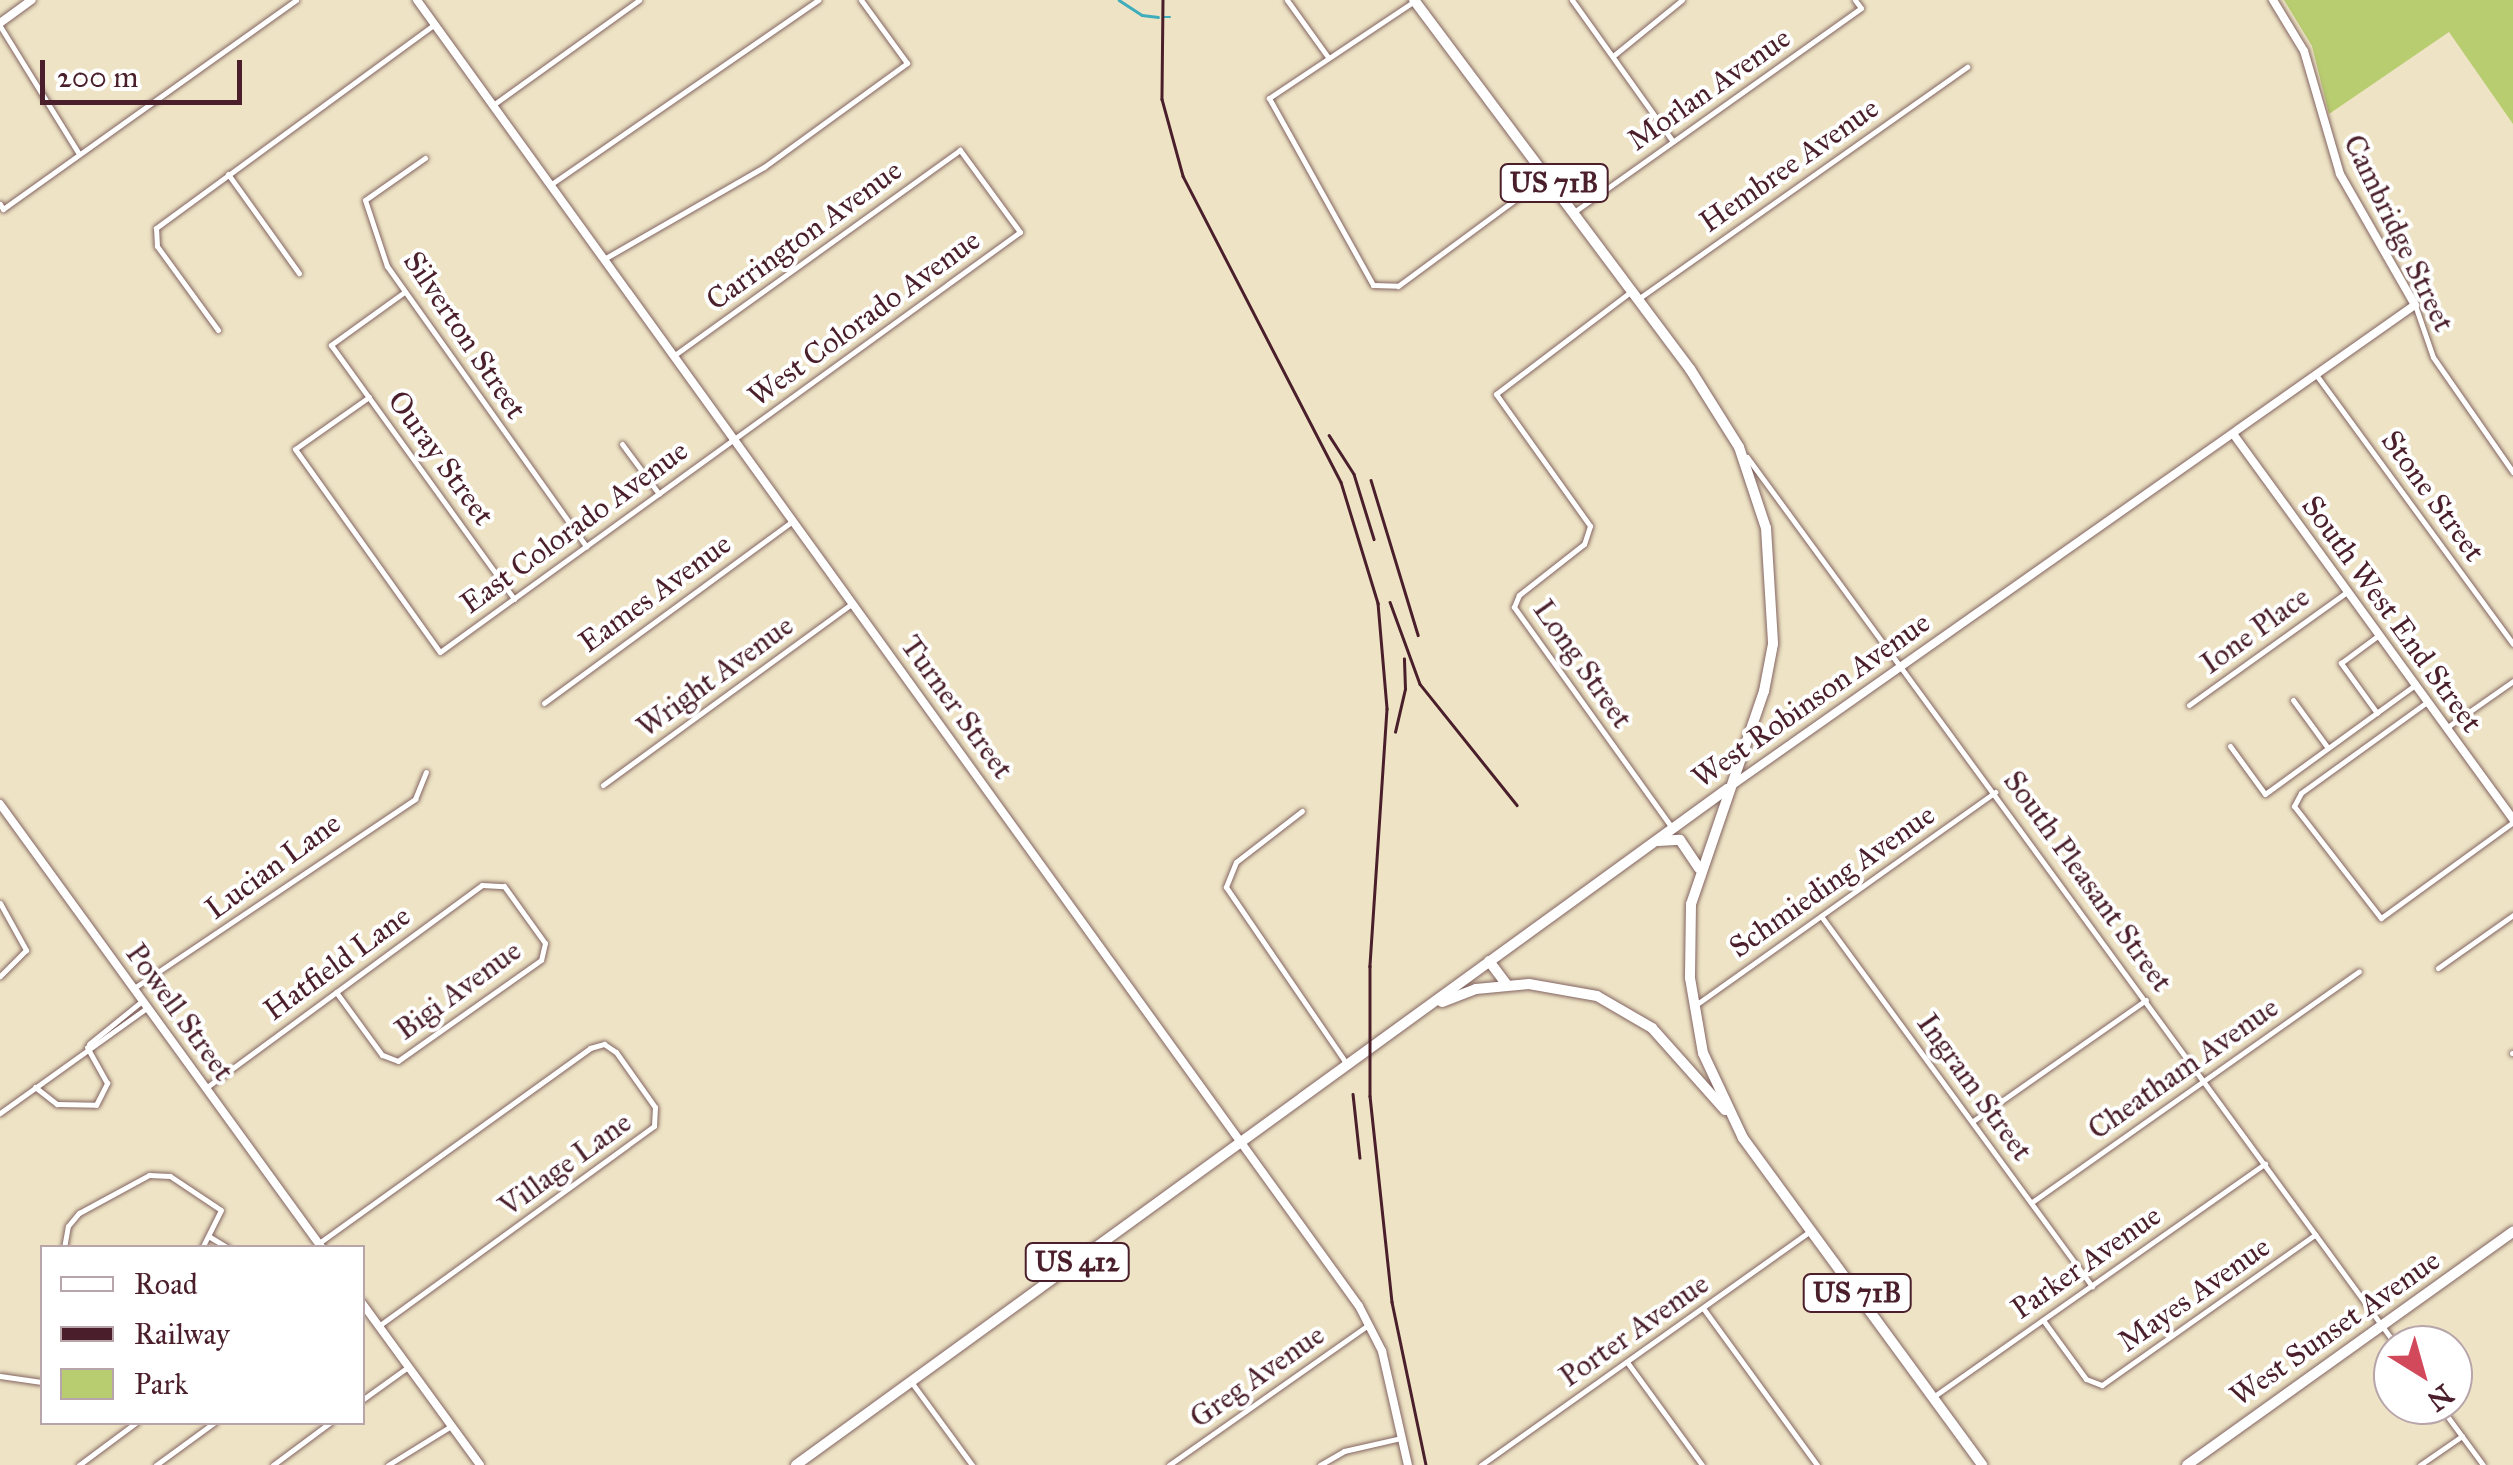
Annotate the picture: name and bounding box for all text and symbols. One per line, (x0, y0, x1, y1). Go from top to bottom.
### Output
street label: Morlan Avenue (1621, 20, 1797, 158)
scale bar (45, 40, 248, 102)
text: 200 m (57, 59, 138, 95)
street label: Hembree Avenue (1693, 90, 1885, 240)
street label: Cambridge Street (2336, 129, 2462, 337)
street label: Carrington Avenue (699, 152, 909, 318)
road number: US 71B (1499, 160, 1609, 206)
street label: West Colorado Avenue (741, 222, 987, 414)
street label: Silverton Street (396, 244, 534, 426)
street label: Ouray Street (380, 384, 502, 532)
street label: Stone Street (2373, 424, 2493, 568)
street label: East Colorado Avenue (453, 433, 695, 621)
street label: South West End Street (2294, 489, 2490, 739)
street label: Eames Avenue (572, 526, 738, 660)
street label: Ione Place (2194, 578, 2316, 682)
street label: Long Street (1526, 593, 1640, 735)
street label: West Robinson Avenue (1685, 604, 1937, 796)
street label: Wright Avenue (630, 607, 800, 745)
street label: Turner Street (893, 628, 1021, 786)
street label: South Pleasant Street (1996, 764, 2180, 998)
street label: Schmieding Avenue (1722, 797, 1942, 965)
street label: Lucian Lane (199, 805, 347, 927)
street label: Hatfield Lane (257, 898, 417, 1028)
street label: Bigi Avenue (388, 932, 528, 1048)
street label: Powell Street (118, 936, 242, 1088)
street label: Cheatham Avenue (2081, 989, 2285, 1147)
street label: Ingram Street (1910, 1006, 2040, 1168)
street label: Village Lane (492, 1104, 638, 1224)
street label: Parker Avenue (2004, 1197, 2168, 1327)
street label: Mayes Avenue (2111, 1229, 2277, 1359)
road number: US 412 (1024, 1239, 1130, 1285)
street label: West Sunset Avenue (2223, 1242, 2447, 1414)
legend (40, 1245, 365, 1425)
street label: Porter Avenue (1552, 1265, 1716, 1395)
text: Road (134, 1266, 198, 1302)
road number: US 71B (1802, 1270, 1912, 1316)
text: Railway (134, 1316, 230, 1352)
street label: Greg Avenue (1183, 1317, 1331, 1435)
north arrow (2373, 1325, 2473, 1425)
text: Park (134, 1366, 188, 1402)
text: N (2420, 1377, 2460, 1419)

